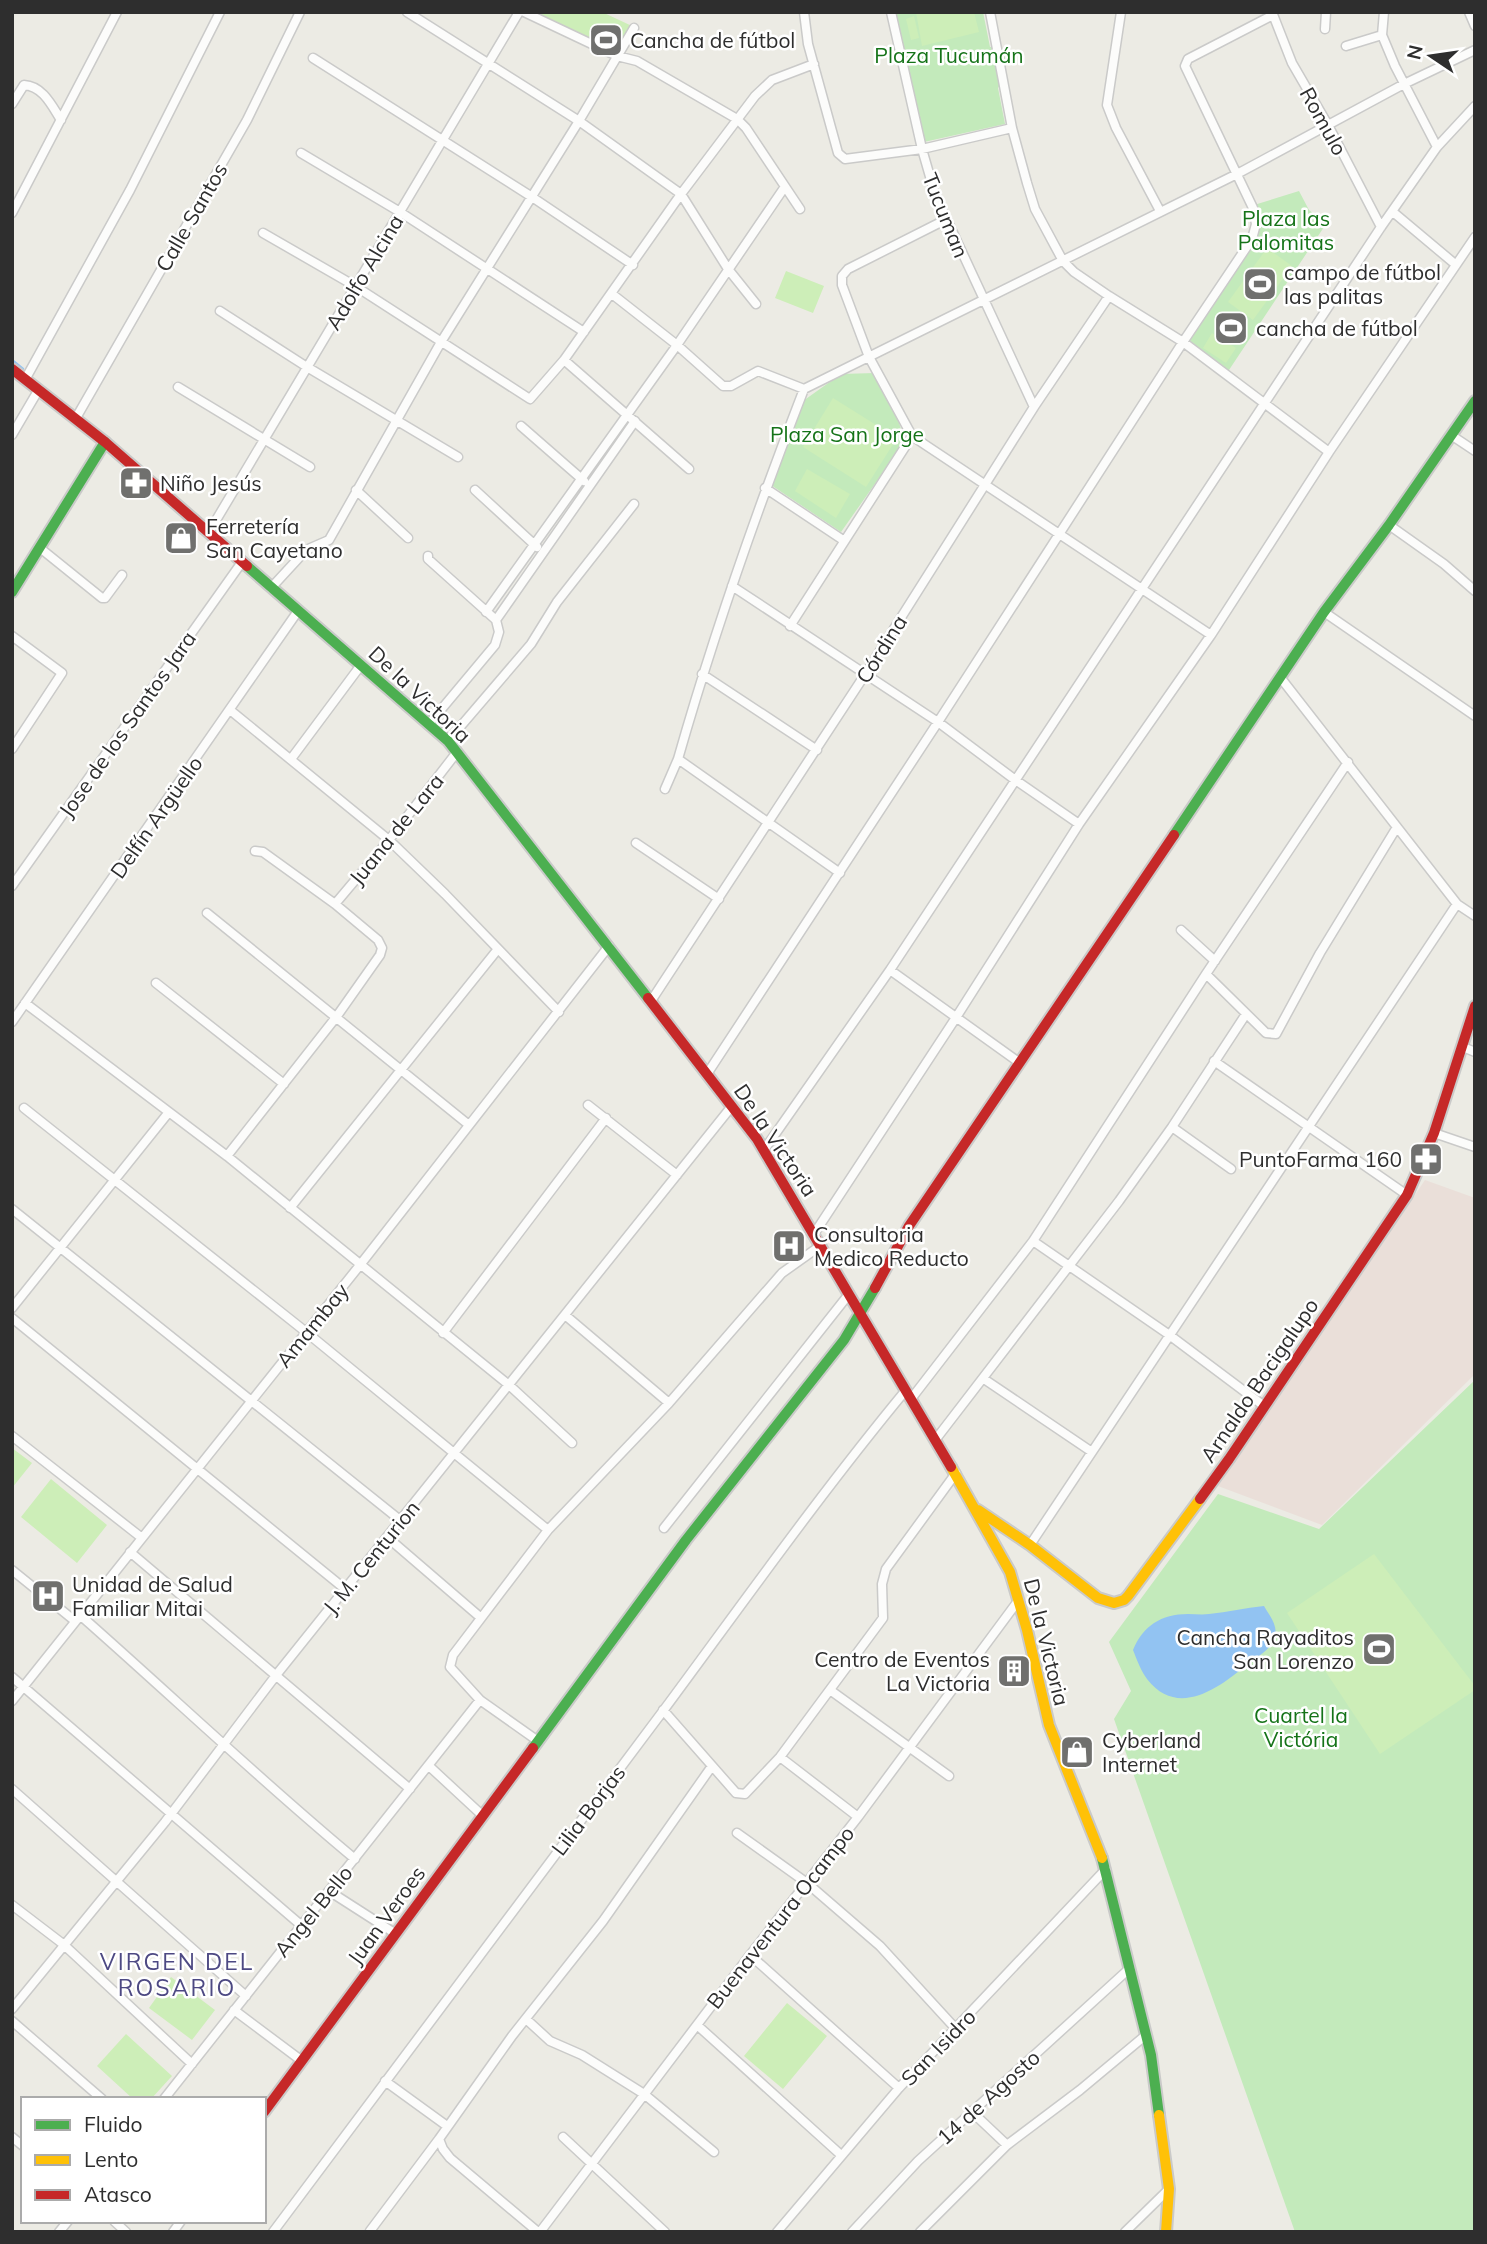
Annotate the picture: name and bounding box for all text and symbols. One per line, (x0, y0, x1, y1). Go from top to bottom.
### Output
sports icon: Cancha de fútbol (587, 21, 625, 59)
north arrow (1396, 21, 1466, 91)
place label: Cancha de fútbol (630, 27, 795, 53)
park label: Plaza Tucumán (874, 42, 1024, 68)
text: N (1401, 42, 1428, 62)
street label: Romulo (1295, 82, 1353, 160)
street label: Calle Santos (149, 158, 233, 276)
street label: Tucuman (917, 169, 975, 261)
park label: Plaza las Palomitas (1238, 205, 1334, 255)
street label: Adolfo Alcina (319, 210, 409, 334)
place label: campo de fútbol las palitas (1284, 259, 1441, 309)
sports icon: campo de fútbol las palitas (1241, 265, 1279, 303)
sports icon: cancha de fútbol (1212, 309, 1250, 347)
place label: cancha de fútbol (1256, 315, 1418, 341)
park label: Plaza San Jorge (770, 421, 924, 447)
pharmacy icon: Niño Jesús (117, 464, 155, 502)
place label: Niño Jesús (160, 470, 262, 496)
place label: Ferretería San Cayetano (206, 513, 343, 563)
shop icon: Ferretería San Cayetano (162, 519, 200, 557)
street label: Córdina (850, 610, 912, 688)
street label: Jose de los Santos Jara (53, 626, 201, 822)
street label: De la Victoria (364, 640, 476, 748)
street label: Delfín Argüello (104, 751, 208, 883)
street label: Juana de Lara (343, 768, 449, 890)
street label: De la Victoria (729, 1079, 823, 1201)
pharmacy icon: PuntoFarma 160 (1407, 1140, 1445, 1178)
place label: PuntoFarma 160 (1239, 1146, 1402, 1172)
place label: Consultoria Medico Reducto (814, 1221, 969, 1271)
hospital icon: Consultoria Medico Reducto (770, 1227, 808, 1265)
street label: Amambay (270, 1278, 354, 1372)
street label: Arnaldo Bacigalupo (1194, 1293, 1324, 1467)
street label: J. M. Centurion (317, 1495, 425, 1619)
place label: Unidad de Salud Familiar Mitai (72, 1571, 233, 1621)
street label: De la Victoria (1019, 1576, 1075, 1708)
hospital icon: Unidad de Salud Familiar Mitai (29, 1577, 67, 1615)
place label: Cancha Rayaditos San Lorenzo (1177, 1624, 1354, 1674)
sports icon: Cancha Rayaditos San Lorenzo (1360, 1630, 1398, 1668)
place label: Centro de Eventos La Victoria (814, 1646, 990, 1696)
building icon: Centro de Eventos La Victoria (995, 1652, 1033, 1690)
park label: Cuartel la Victória (1254, 1702, 1348, 1752)
place label: Cyberland Internet (1102, 1727, 1201, 1777)
shop icon: Cyberland Internet (1058, 1733, 1096, 1771)
street label: Lilia Borjas (546, 1760, 630, 1860)
street label: Buenaventura Ocampo (701, 1821, 859, 2013)
street label: Angel Bello (268, 1860, 358, 1962)
street label: Juan Veroes (342, 1861, 430, 1969)
district label: VIRGEN DEL ROSARIO (100, 1947, 254, 2002)
street label: San Isidro (895, 2003, 981, 2091)
street label: 14 de Agosto (931, 2044, 1045, 2150)
legend (21, 2097, 266, 2223)
text: Fluido (84, 2111, 143, 2137)
text: Lento (84, 2146, 138, 2172)
text: Atasco (84, 2181, 152, 2207)

